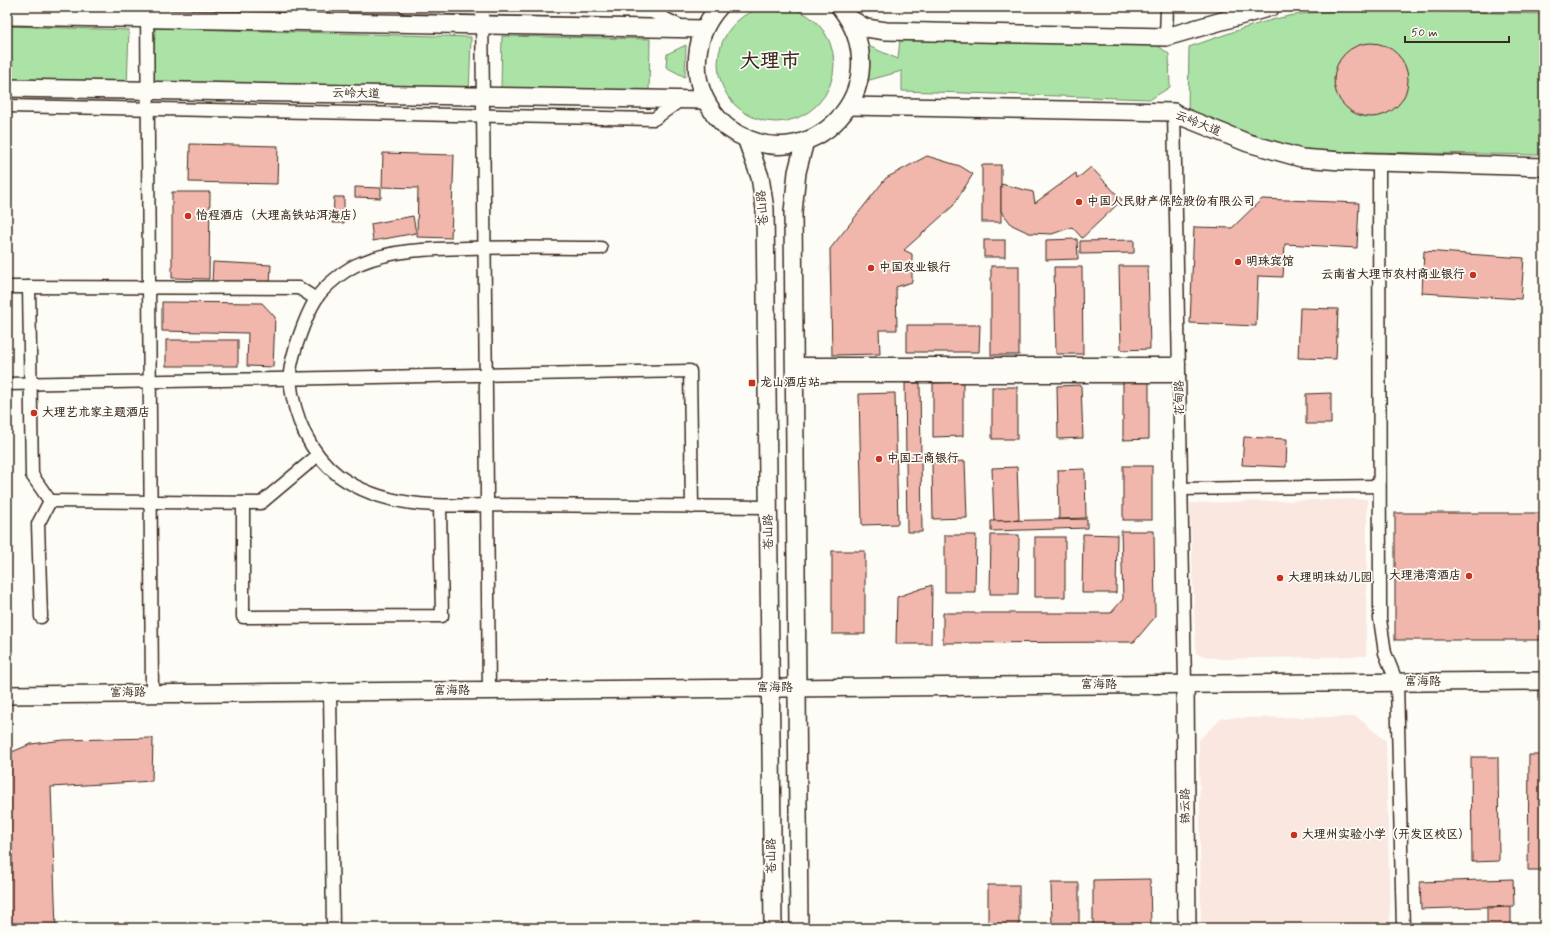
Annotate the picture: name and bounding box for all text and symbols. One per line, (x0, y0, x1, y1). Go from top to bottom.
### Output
scale bar (1405, 18, 1509, 44)
text: 50 m (1411, 25, 1438, 41)
district label: 大理市 (740, 48, 800, 75)
street label: 云岭大道 (332, 86, 380, 102)
street label: 云岭大道 (1173, 108, 1223, 140)
street label: 苍山路 (753, 189, 773, 227)
place label: 中国人民财产保险股份有限公司 (1087, 194, 1255, 210)
marker: 中国人民财产保险股份有限公司 (1074, 197, 1084, 207)
place label: 怡程酒店（大理高铁站洱海店） (196, 208, 364, 224)
marker: 怡程酒店（大理高铁站洱海店） (183, 211, 193, 221)
place label: 明珠宾馆 (1246, 254, 1294, 270)
marker: 明珠宾馆 (1233, 257, 1243, 267)
place label: 中国农业银行 (879, 260, 951, 276)
marker: 中国农业银行 (866, 263, 876, 273)
place label: 云南省大理市农村商业银行 (1321, 267, 1465, 283)
marker: 云南省大理市农村商业银行 (1468, 270, 1478, 280)
place label: 龙山酒店站 (760, 375, 820, 391)
marker: 龙山酒店站 (747, 378, 757, 388)
street label: 花甸路 (1172, 380, 1188, 416)
place label: 大理艺术家主题酒店 (42, 405, 150, 421)
marker: 大理艺术家主题酒店 (29, 408, 39, 418)
place label: 中国工商银行 (887, 451, 959, 467)
marker: 中国工商银行 (874, 454, 884, 464)
street label: 苍山路 (761, 514, 777, 550)
place label: 大理港湾酒店 (1389, 568, 1461, 584)
place label: 大理明珠幼儿园 (1288, 570, 1372, 586)
marker: 大理港湾酒店 (1464, 571, 1474, 581)
marker: 大理明珠幼儿园 (1275, 573, 1285, 583)
street label: 富海路 (1405, 674, 1441, 690)
street label: 富海路 (1081, 677, 1117, 693)
street label: 富海路 (757, 680, 793, 696)
street label: 富海路 (434, 683, 470, 699)
street label: 富海路 (110, 685, 146, 701)
street label: 锦云路 (1178, 788, 1194, 824)
place label: 大理州实验小学（开发区校区） (1302, 827, 1470, 843)
marker: 大理州实验小学（开发区校区） (1289, 830, 1299, 840)
street label: 苍山路 (764, 838, 780, 874)

